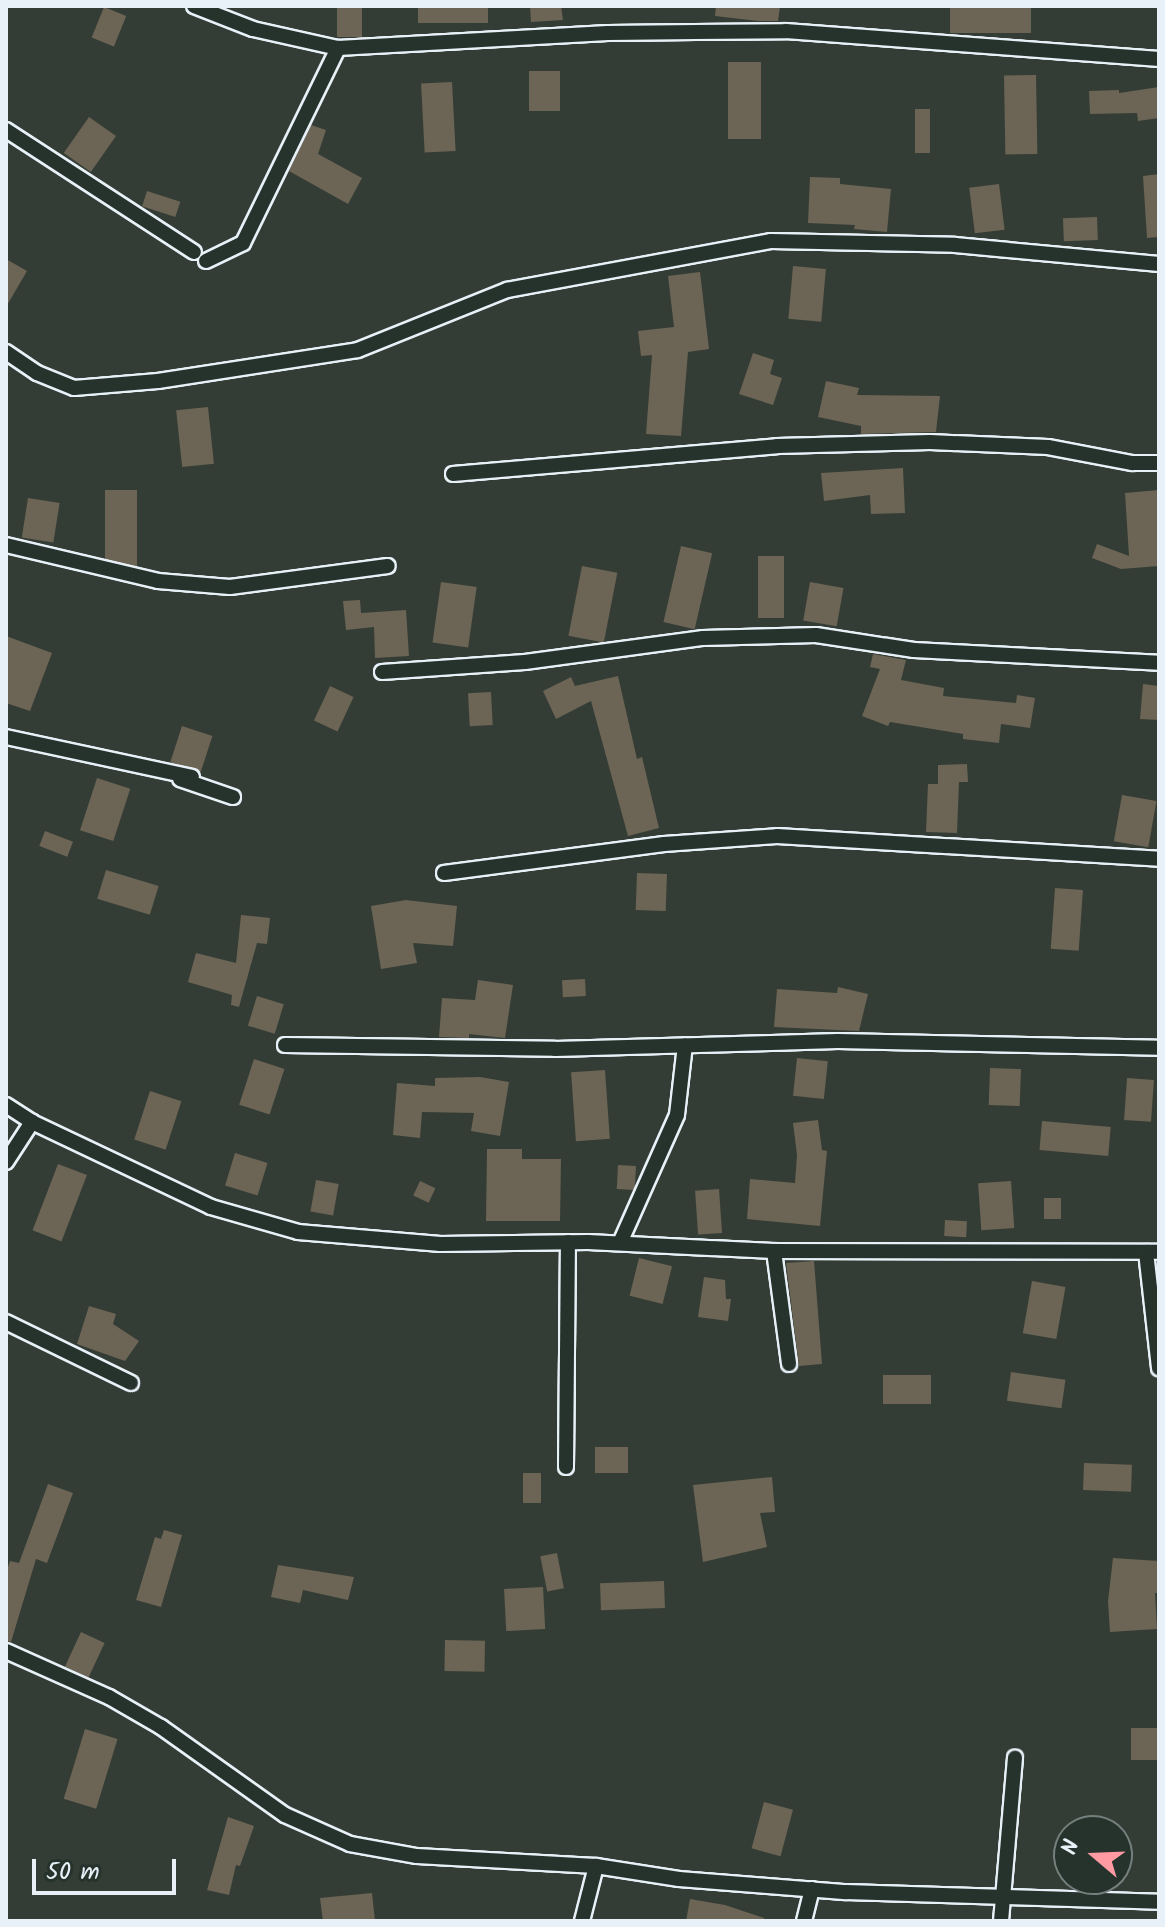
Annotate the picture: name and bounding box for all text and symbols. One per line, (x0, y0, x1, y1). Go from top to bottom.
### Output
north arrow (1053, 1815, 1133, 1895)
text: N (1053, 1835, 1091, 1860)
scale bar (36, 1843, 180, 1893)
text: 50 m (46, 1853, 100, 1892)

